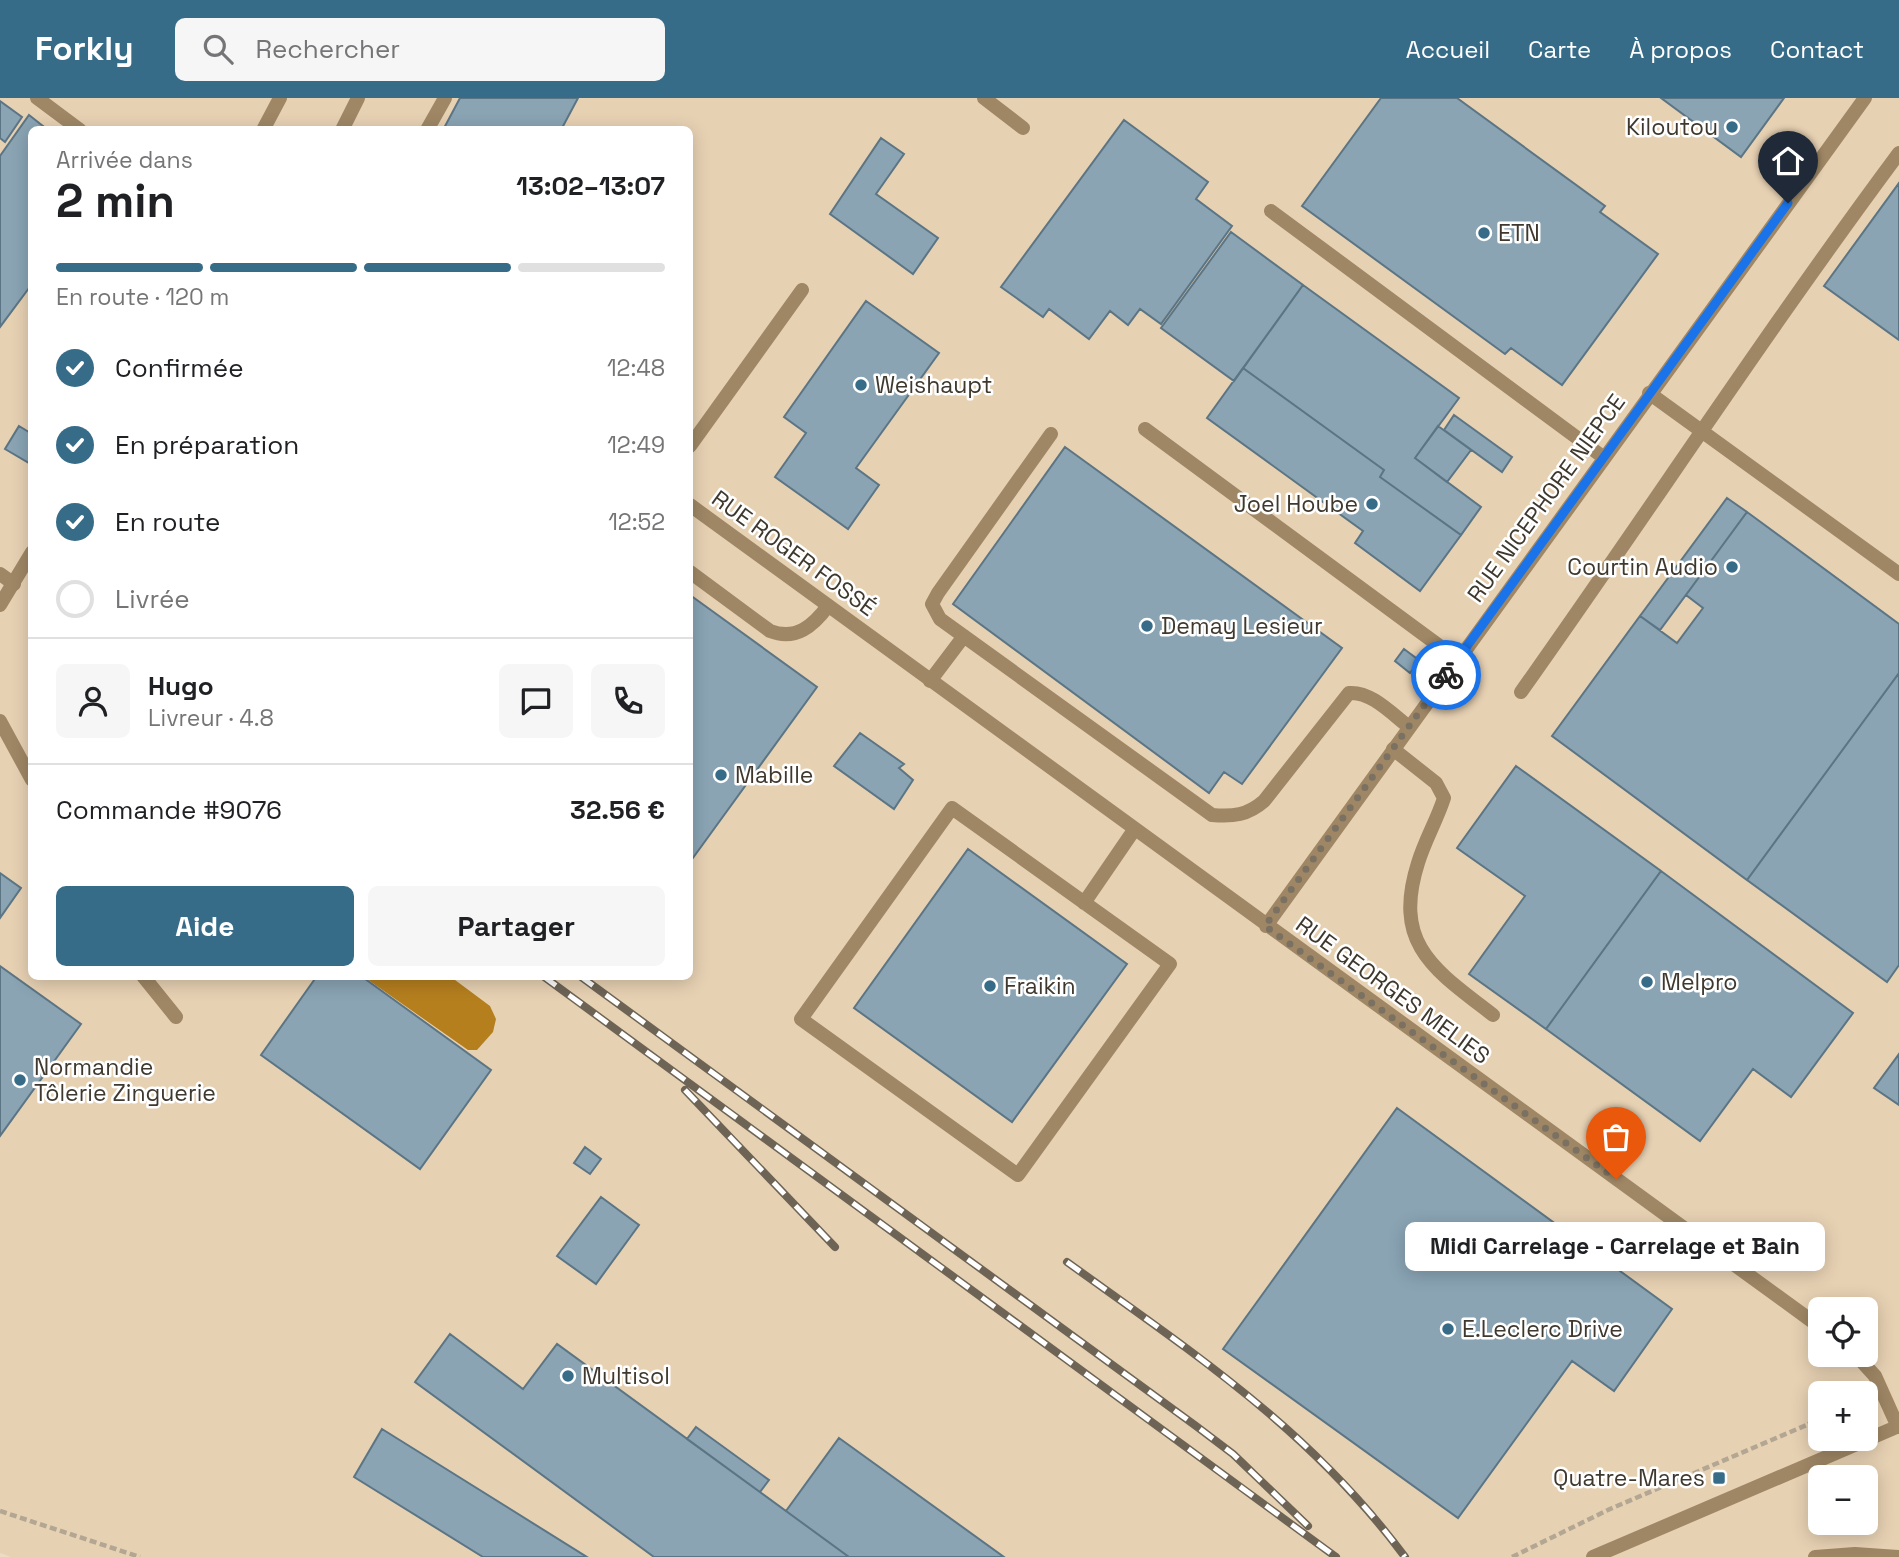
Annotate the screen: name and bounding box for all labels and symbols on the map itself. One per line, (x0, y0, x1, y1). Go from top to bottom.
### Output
place label: Kiloutou (1626, 112, 1718, 142)
marker: Kiloutou (1724, 119, 1740, 135)
pin (1758, 131, 1818, 203)
place label: ETN (1498, 218, 1540, 248)
marker: ETN (1476, 225, 1492, 241)
place label: Weishaupt (875, 370, 992, 400)
marker: Weishaupt (853, 377, 869, 393)
street label: RUE NICEPHORE NIEPCE (1460, 388, 1632, 608)
street label: RUE ROGER FOSSÉ (706, 483, 882, 623)
place label: Joel Hoube (1234, 489, 1358, 519)
marker: Joel Hoube (1364, 496, 1380, 512)
place label: Courtin Audio (1567, 552, 1718, 582)
marker: Courtin Audio (1724, 559, 1740, 575)
place label: Demay Lesieur (1161, 611, 1323, 641)
marker: Demay Lesieur (1139, 618, 1155, 634)
courier (1411, 640, 1481, 710)
place label: Mabille (735, 760, 813, 790)
marker: Mabille (713, 767, 729, 783)
street label: RUE GEORGES MELIES (1290, 909, 1496, 1071)
place label: Melpro (1661, 967, 1737, 997)
place label: Fraikin (1004, 971, 1076, 1001)
marker: Melpro (1639, 974, 1655, 990)
marker: Fraikin (982, 978, 998, 994)
place label: Normandie Tôlerie Zinguerie (34, 1052, 216, 1108)
marker: Normandie Tôlerie Zinguerie (12, 1072, 28, 1088)
pin (1586, 1107, 1646, 1179)
callout: Midi Carrelage - Carrelage et Bain (1406, 1221, 1826, 1270)
place label: E.Leclerc Drive (1462, 1314, 1623, 1344)
marker: E.Leclerc Drive (1440, 1321, 1456, 1337)
place label: Multisol (582, 1361, 670, 1391)
marker: Multisol (560, 1368, 576, 1384)
place label: Quatre-Mares (1553, 1463, 1705, 1493)
marker: Quatre-Mares (1711, 1470, 1727, 1486)

